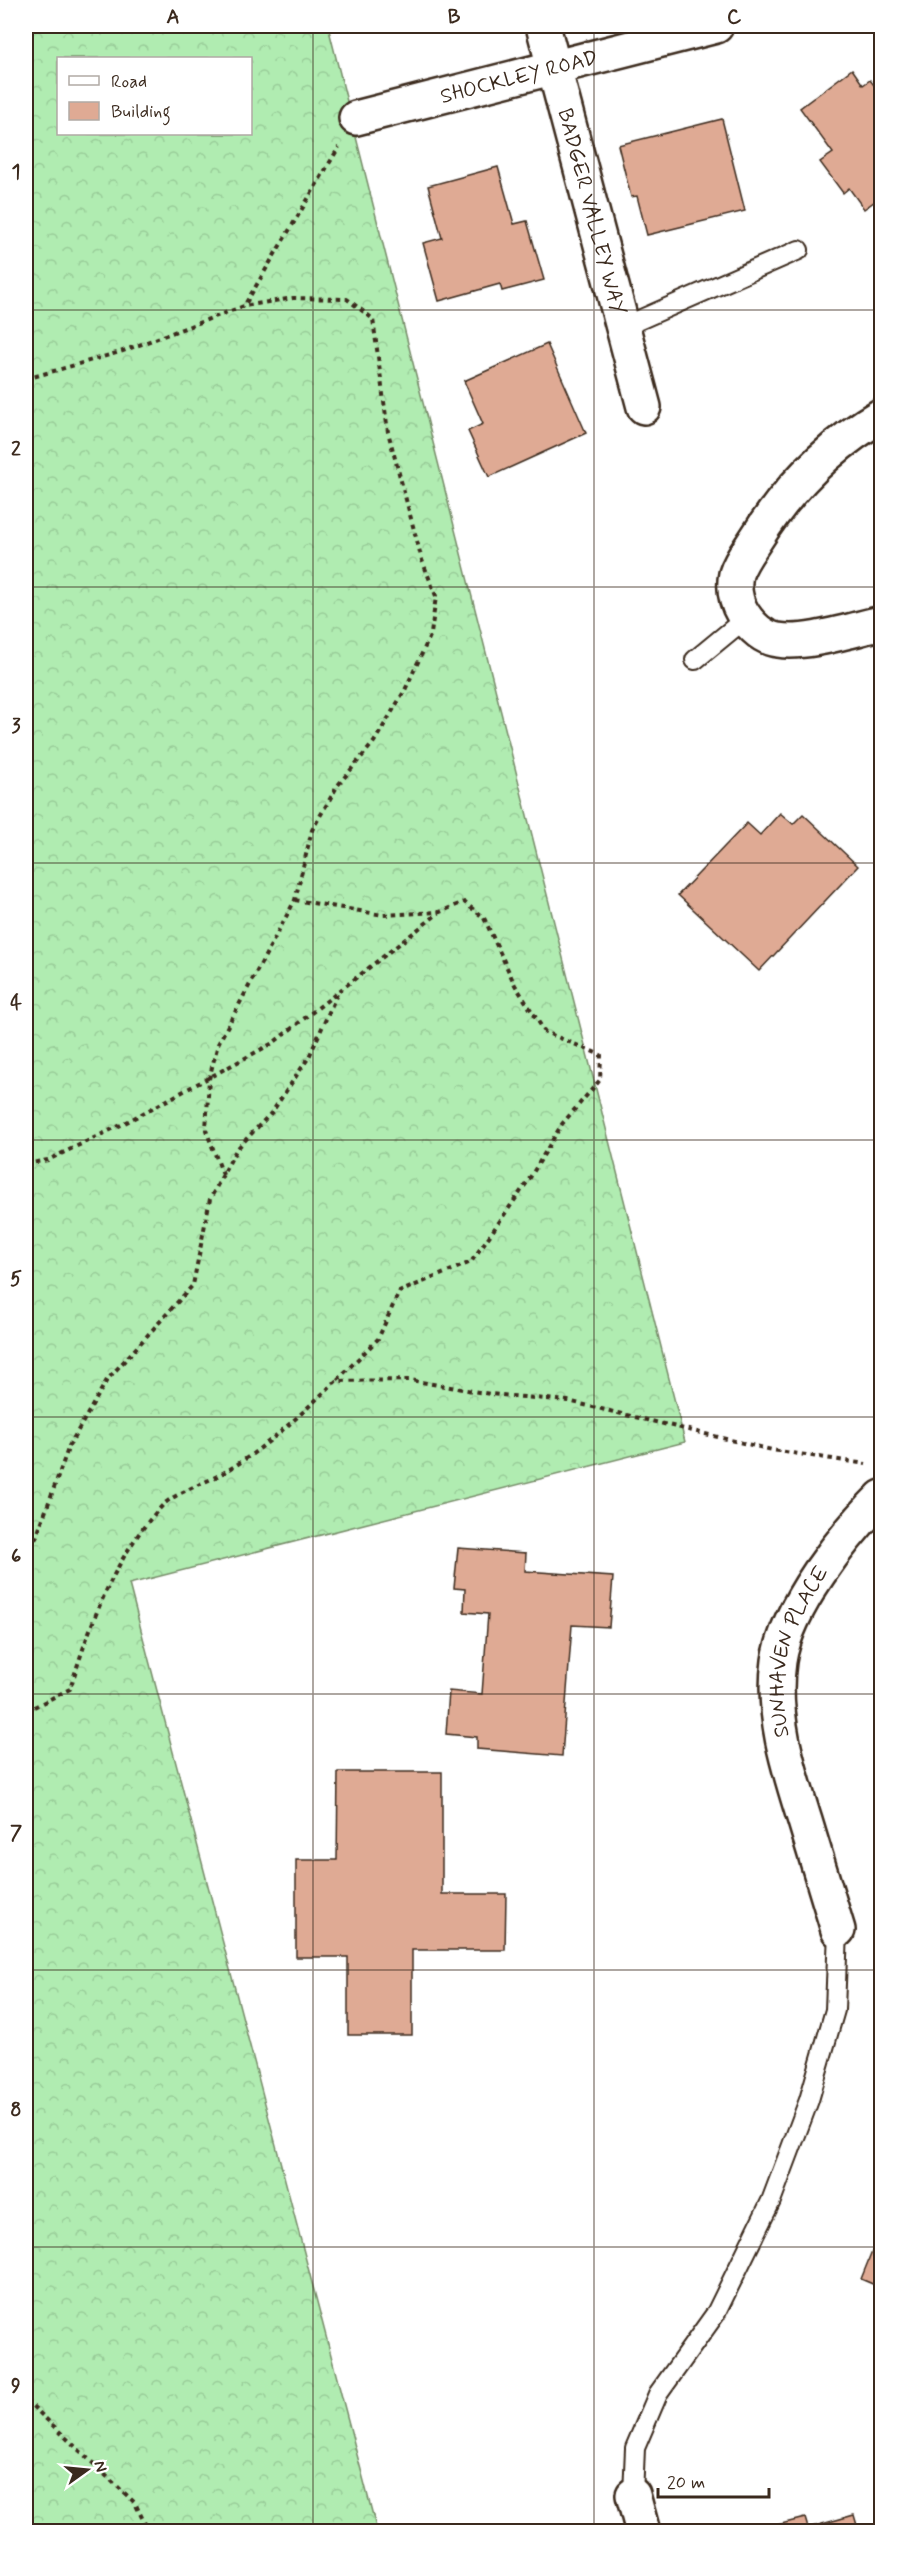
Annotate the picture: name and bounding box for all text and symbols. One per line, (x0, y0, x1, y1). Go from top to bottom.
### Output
text: A (166, 4, 180, 31)
text: B (448, 4, 461, 31)
text: C (727, 4, 742, 31)
street label: SHOCKLEY ROAD (437, 44, 601, 111)
legend (57, 57, 252, 135)
text: Road (111, 70, 147, 94)
text: Building (111, 100, 171, 126)
street label: BADGER VALLEY WAY (550, 105, 632, 318)
text: 1 (12, 159, 20, 186)
text: 2 (11, 436, 21, 463)
text: 3 (11, 713, 21, 740)
text: 4 (10, 990, 22, 1017)
text: 5 (10, 1266, 22, 1293)
text: 6 (11, 1543, 21, 1570)
street label: SUNHAVEN PLACE (764, 1560, 835, 1740)
text: 7 (10, 1820, 22, 1847)
text: 8 (10, 2097, 22, 2124)
text: 9 (11, 2373, 21, 2400)
north arrow (57, 2440, 117, 2500)
text: N (89, 2459, 112, 2474)
scale bar (658, 2461, 769, 2499)
text: 20 m (667, 2471, 705, 2495)

